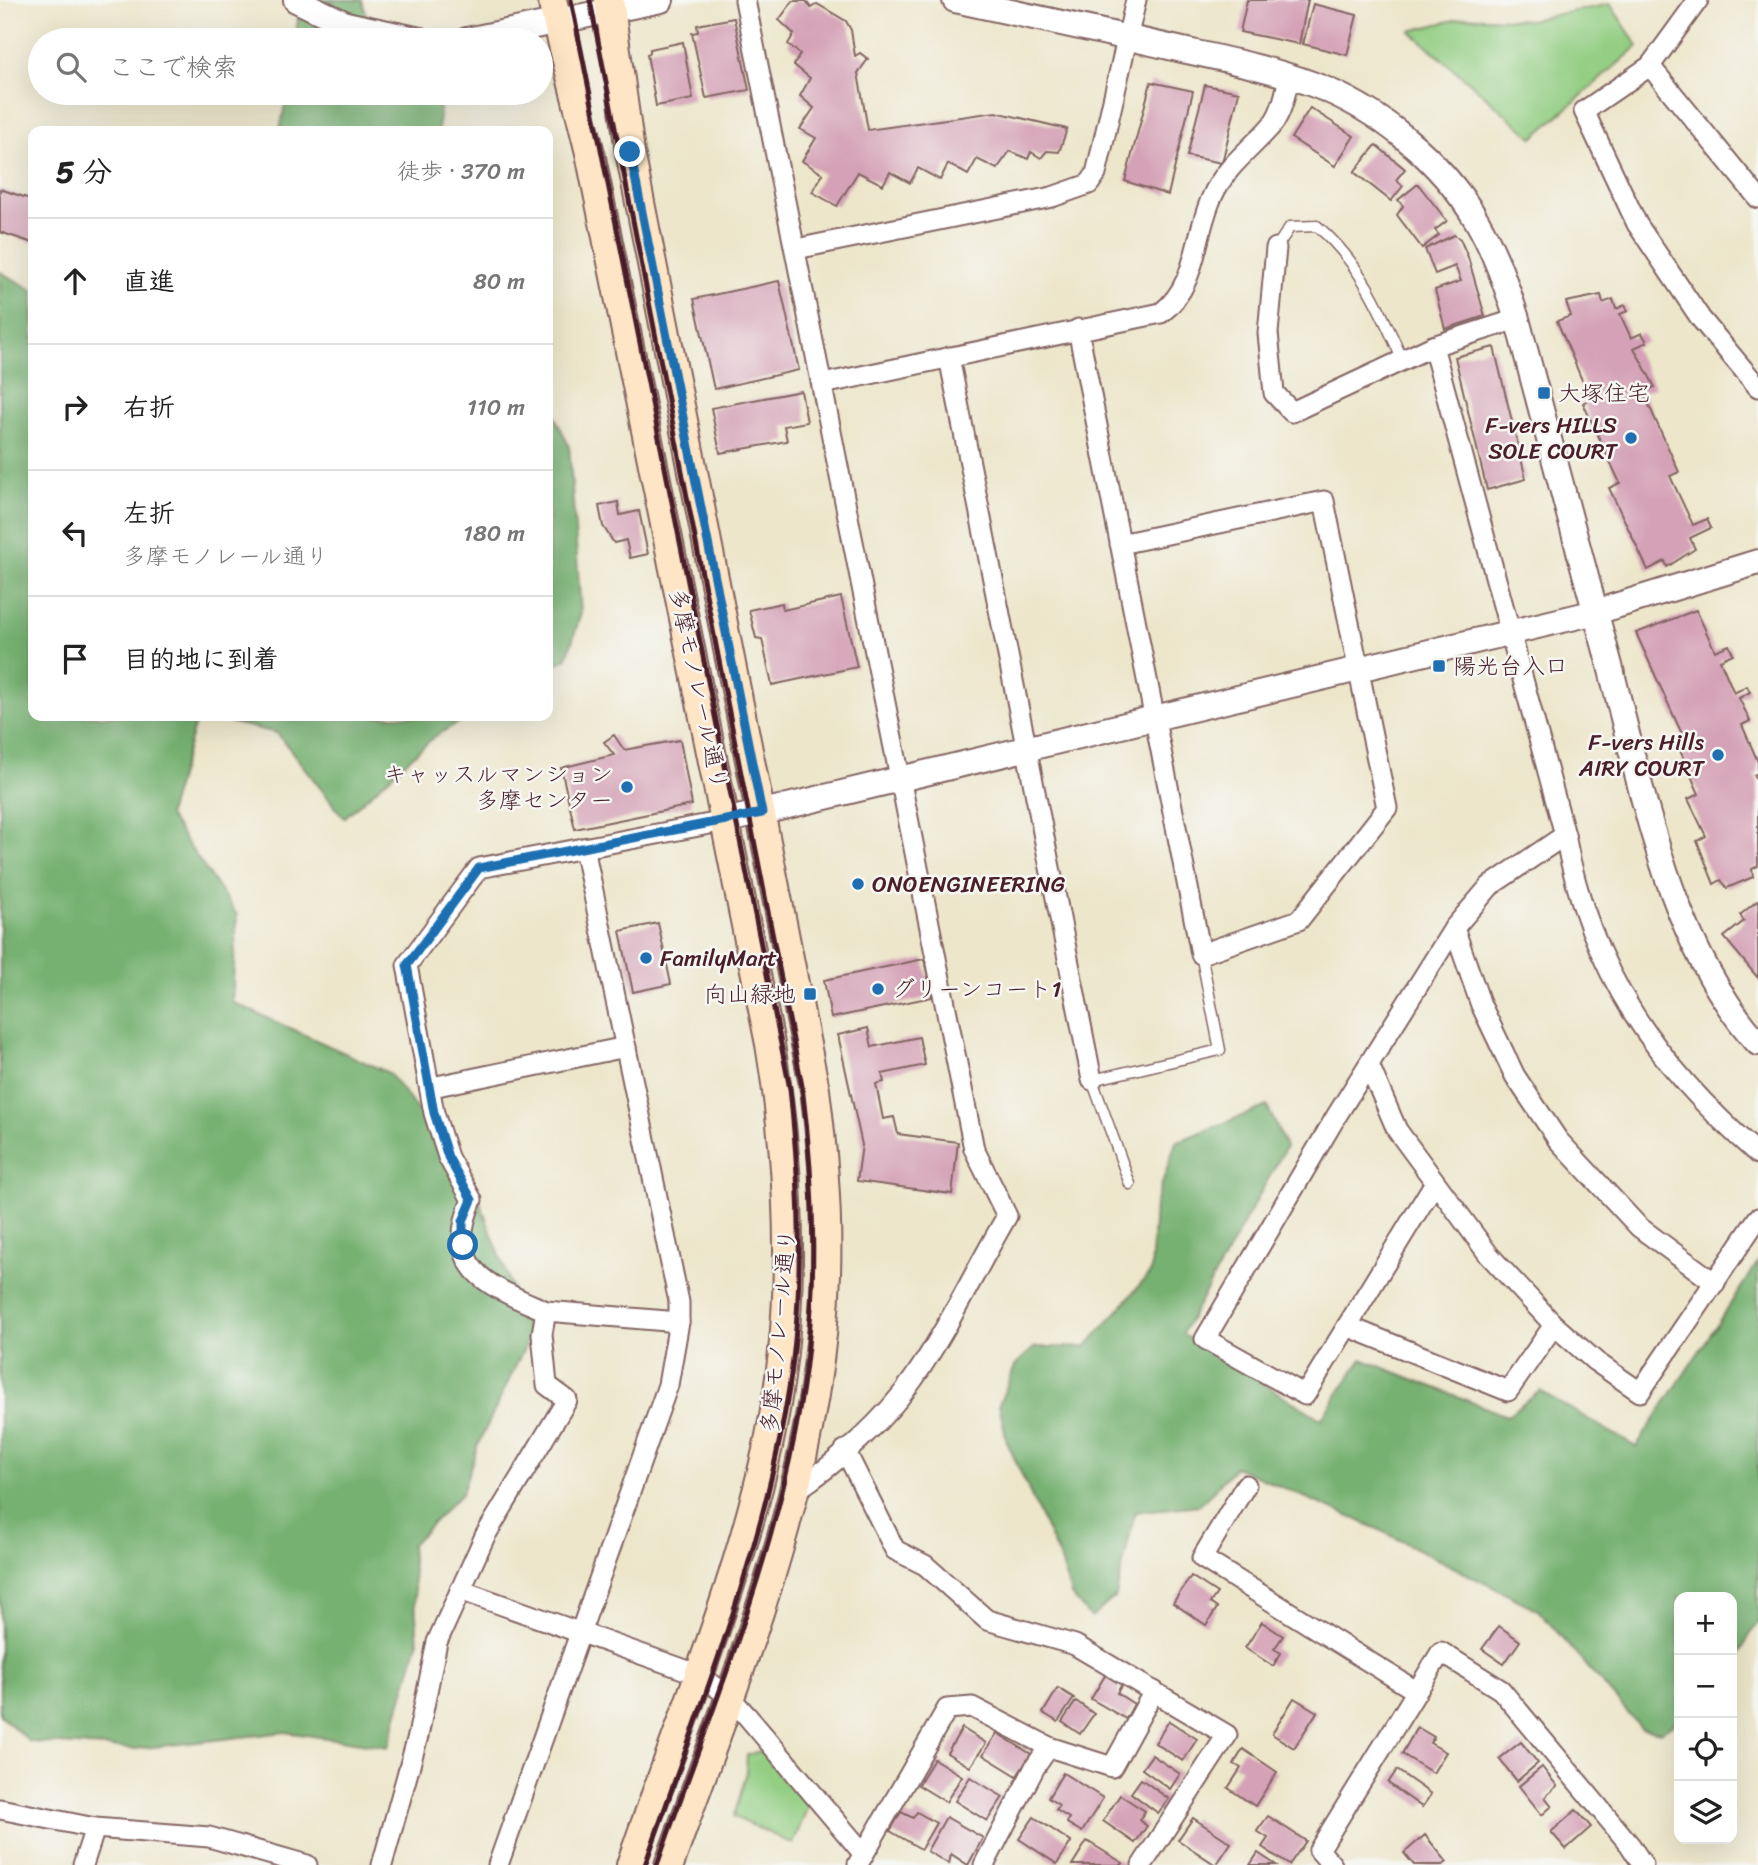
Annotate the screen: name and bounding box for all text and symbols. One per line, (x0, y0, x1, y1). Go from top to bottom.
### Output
search box (28, 28, 553, 105)
text: ここで検索 (108, 44, 238, 90)
icon: search (52, 48, 90, 86)
route end (614, 136, 645, 167)
text: 5 分 (56, 145, 112, 199)
text: 徒歩 · 370 m (397, 151, 525, 192)
text: 直進 (123, 258, 175, 304)
text: 80 m (473, 261, 525, 302)
icon: ahead (56, 262, 94, 300)
place label: 大塚住宅 (1558, 373, 1650, 414)
text: 右折 (123, 384, 175, 430)
marker: 大塚住宅 (1536, 385, 1552, 401)
text: 110 m (467, 387, 525, 428)
icon: right (56, 388, 94, 426)
place label: F-vers HILLS SOLE COURT (1485, 405, 1619, 472)
marker: F-vers HILLS SOLE COURT (1623, 430, 1639, 446)
text: 左折 (123, 490, 175, 536)
text: 180 m (463, 513, 525, 554)
icon: left (56, 514, 94, 552)
text: 多摩モノレール通り (123, 536, 329, 577)
street label: 多摩モノレール通り (657, 584, 740, 794)
text: 目的地に到着 (123, 636, 279, 682)
icon: arrive (56, 640, 94, 678)
place label: 陽光台入口 (1453, 646, 1568, 687)
marker: 陽光台入口 (1431, 658, 1447, 674)
place label: F-vers Hills AIRY COURT (1578, 722, 1706, 789)
marker: F-vers Hills AIRY COURT (1710, 747, 1726, 763)
place label: キャッスルマンション 多摩センター (383, 754, 613, 821)
marker: キャッスルマンション 多摩センター (619, 779, 635, 795)
place label: ONOENGINEERING (872, 864, 1066, 905)
marker: ONOENGINEERING (850, 876, 866, 892)
place label: FamilyMart (660, 938, 777, 979)
marker: FamilyMart (638, 950, 654, 966)
place label: グリーンコート1 (892, 969, 1062, 1010)
place label: 向山緑地 (704, 974, 796, 1015)
marker: グリーンコート1 (870, 981, 886, 997)
marker: 向山緑地 (802, 986, 818, 1002)
street label: 多摩モノレール通り (749, 1227, 808, 1435)
route start (447, 1229, 478, 1260)
map controls (1674, 1592, 1737, 1844)
button: + (1674, 1592, 1737, 1655)
button: − (1674, 1655, 1737, 1718)
button: locate (1674, 1718, 1737, 1781)
button: layers (1674, 1781, 1737, 1844)

